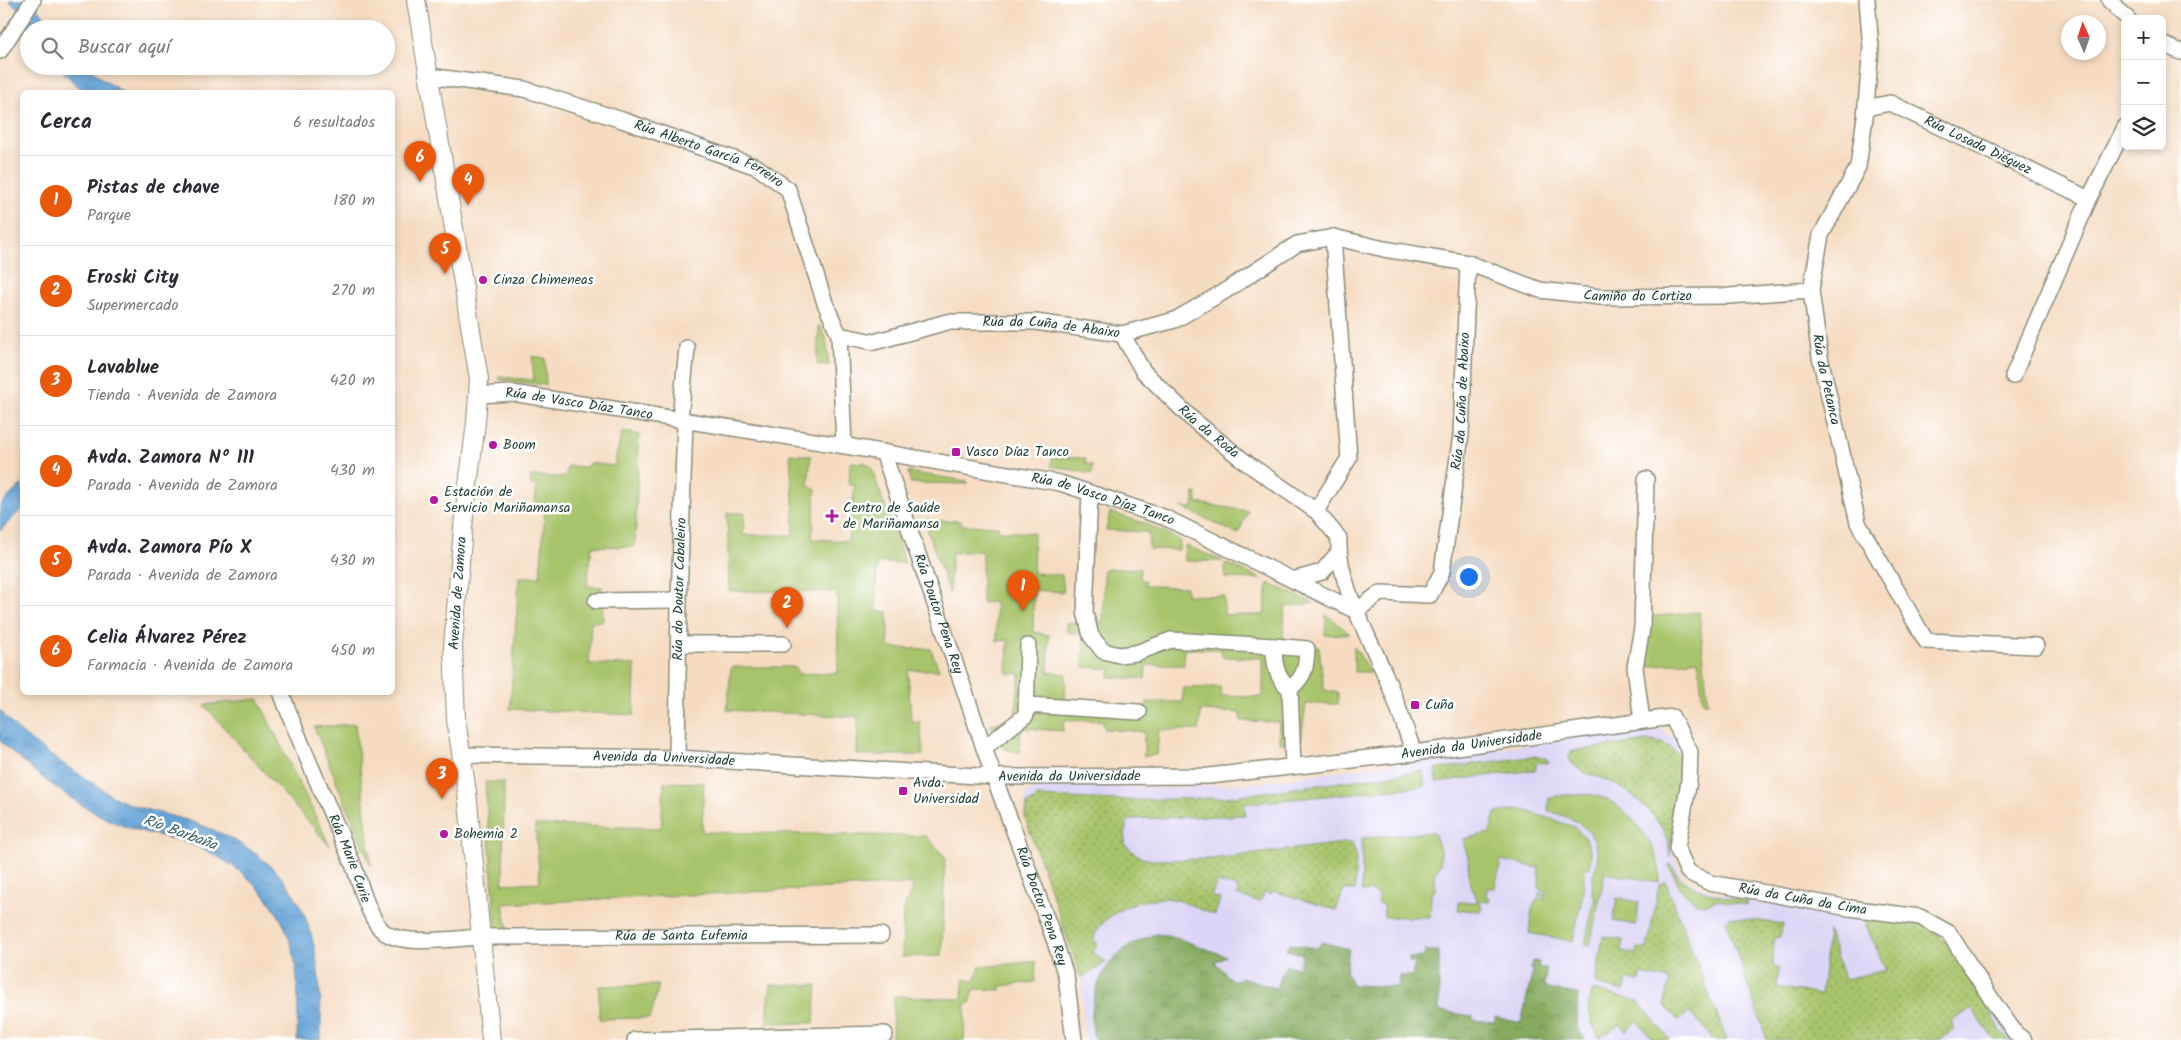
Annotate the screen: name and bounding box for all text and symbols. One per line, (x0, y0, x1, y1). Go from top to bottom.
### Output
north arrow (2061, 15, 2106, 60)
map controls (2121, 15, 2166, 150)
button: + (2121, 15, 2166, 60)
search box (20, 20, 395, 75)
text: Buscar aquí (78, 33, 170, 63)
icon: search (38, 34, 66, 62)
button: − (2121, 60, 2166, 105)
button: layers (2121, 105, 2166, 150)
text: Cerca (40, 106, 92, 139)
text: 6 resultados (293, 110, 375, 135)
street label: Rúa Losada Diéguez (1920, 110, 2035, 181)
street label: Rúa Alberto García Ferreiro (631, 114, 788, 194)
pin: 6 (404, 141, 436, 182)
pin: 4 (452, 164, 484, 205)
text: Pistas de chave (87, 173, 220, 203)
text: 1 (54, 188, 58, 213)
text: 180 m (333, 188, 375, 213)
text: Parque (87, 203, 131, 228)
pin: 5 (429, 233, 461, 274)
text: Eroski City (87, 263, 179, 293)
place label: Cinza Chimeneas (493, 269, 594, 291)
marker: Cinza Chimeneas (477, 274, 489, 286)
text: 2 (51, 278, 61, 303)
text: 270 m (331, 278, 375, 303)
street label: Camiño do Cortizo (1582, 284, 1692, 308)
text: Supermercado (87, 293, 178, 318)
street label: Rúa da Cuña de Abaixo (983, 311, 1121, 345)
street label: Rúa da Cuña de Abaixo (1445, 332, 1476, 472)
street label: Rúa da Petanca (1806, 333, 1846, 427)
text: Lavablue (87, 353, 159, 383)
text: 3 (52, 368, 60, 393)
text: 420 m (330, 368, 375, 393)
street label: Rúa de Vasco Díaz Tanco (505, 382, 654, 426)
text: Tienda · Avenida de Zamora (87, 383, 277, 408)
street label: Rúa da Roda (1173, 400, 1244, 464)
place label: Boom (503, 434, 536, 456)
marker: Boom (487, 439, 499, 451)
place label: Vasco Díaz Tanco (966, 441, 1069, 463)
text: Avda. Zamora Nº 111 (87, 443, 254, 473)
marker: Vasco Díaz Tanco (950, 446, 962, 458)
text: 4 (52, 458, 60, 483)
text: 430 m (330, 458, 375, 483)
street label: Rúa de Vasco Díaz Tanco (1030, 467, 1178, 532)
text: Parada · Avenida de Zamora (87, 473, 278, 498)
place label: Estación de Servicio Mariñamansa (444, 481, 570, 519)
marker: Estación de Servicio Mariñamansa (428, 494, 440, 506)
place label: Centro de Saúde de Mariñamansa (843, 497, 941, 535)
marker: Centro de Saúde de Mariñamansa (825, 509, 839, 523)
street label: Rúa do Doutor Cabaleiro (667, 517, 693, 661)
text: Avda. Zamora Pío X (87, 533, 251, 563)
street label: Avenida de Zamora (443, 536, 473, 650)
text: 5 (52, 548, 60, 573)
text: 430 m (330, 548, 375, 573)
street label: Rúa Doutor Pena Rey (908, 551, 969, 677)
text: Parada · Avenida de Zamora (87, 563, 278, 588)
your location (1456, 564, 1482, 590)
pin: 1 (1007, 570, 1039, 611)
pin: 2 (771, 587, 803, 628)
text: Celia Álvarez Pérez (87, 623, 247, 653)
text: 6 (52, 638, 60, 663)
text: 450 m (330, 638, 375, 663)
text: Farmacia · Avenida de Zamora (87, 653, 293, 678)
place label: Cuña (1425, 694, 1454, 716)
marker: Cuña (1409, 699, 1421, 711)
street label: Avenida da Universidade (1400, 724, 1544, 765)
street label: Avenida da Universidade (593, 746, 736, 772)
pin: 3 (426, 758, 458, 799)
street label: Avenida da Universidade (998, 765, 1141, 788)
place label: Avda. Universidad (913, 772, 980, 810)
marker: Avda. Universidad (897, 785, 909, 797)
water label: Río Barbaña (140, 809, 221, 858)
street label: Rúa Marie Curie (322, 811, 377, 907)
place label: Bohemia 2 (454, 823, 518, 845)
marker: Bohemia 2 (438, 828, 450, 840)
street label: Rúa Doctor Pena Rey (1010, 843, 1073, 969)
street label: Rúa da Cuña da Cima (1737, 877, 1868, 921)
street label: Rúa de Santa Eufemia (615, 925, 748, 947)

